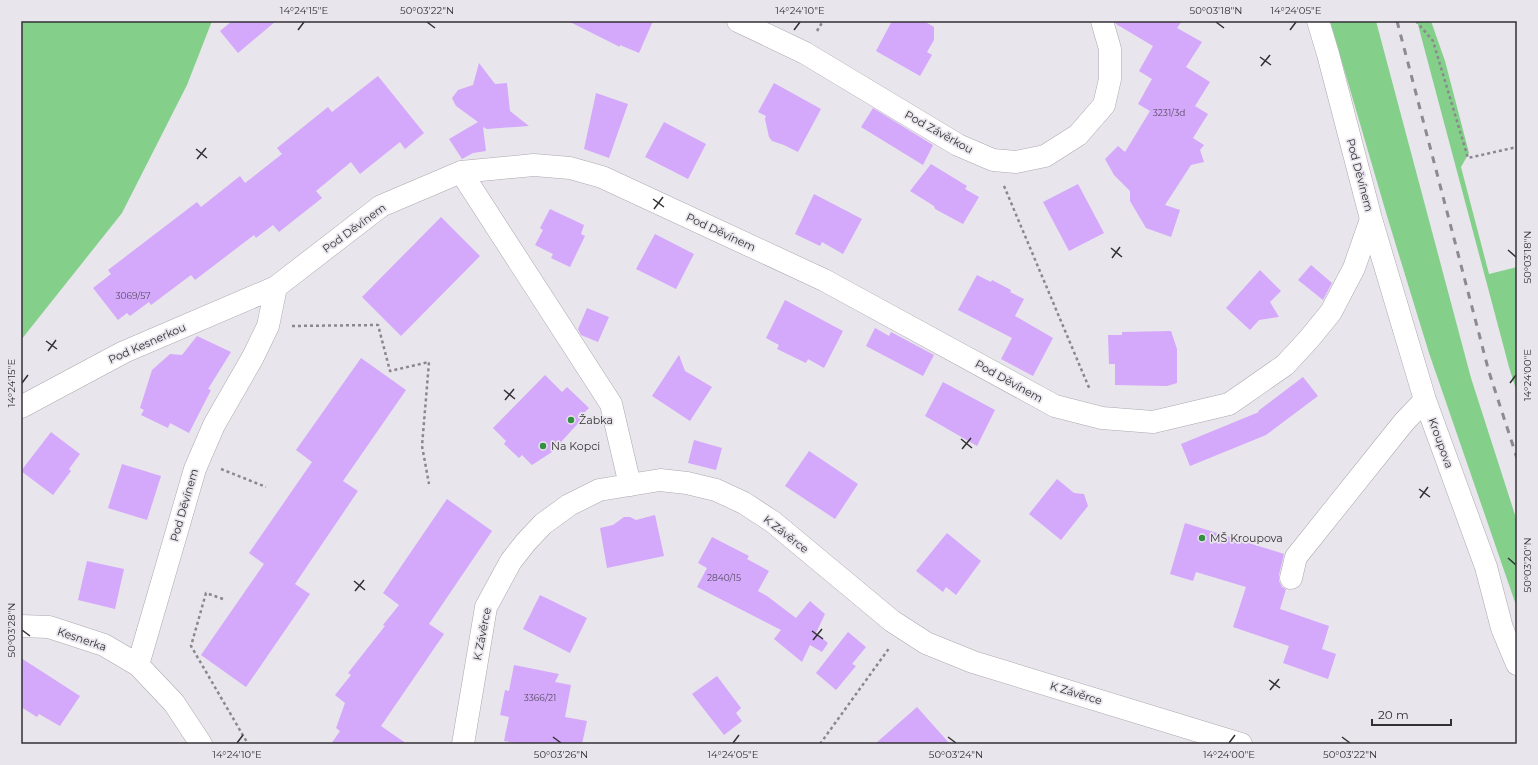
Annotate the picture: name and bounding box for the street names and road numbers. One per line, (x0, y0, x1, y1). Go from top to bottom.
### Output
street label: Pod Závěrkou (902, 107, 976, 157)
street label: Pod Děvínem (1343, 137, 1377, 213)
street label: Pod Děvínem (319, 200, 389, 256)
street label: Pod Děvínem (684, 210, 758, 254)
street label: Pod Kesnerkou (106, 320, 188, 366)
street label: Pod Děvínem (973, 357, 1045, 405)
street label: Kroupova (1425, 416, 1457, 470)
street label: Pod Děvínem (167, 467, 201, 543)
street label: K Závěrce (761, 512, 812, 556)
street label: K Závěrce (470, 606, 494, 662)
street label: Kesnerka (56, 624, 108, 654)
street label: K Závěrce (1048, 678, 1104, 708)

